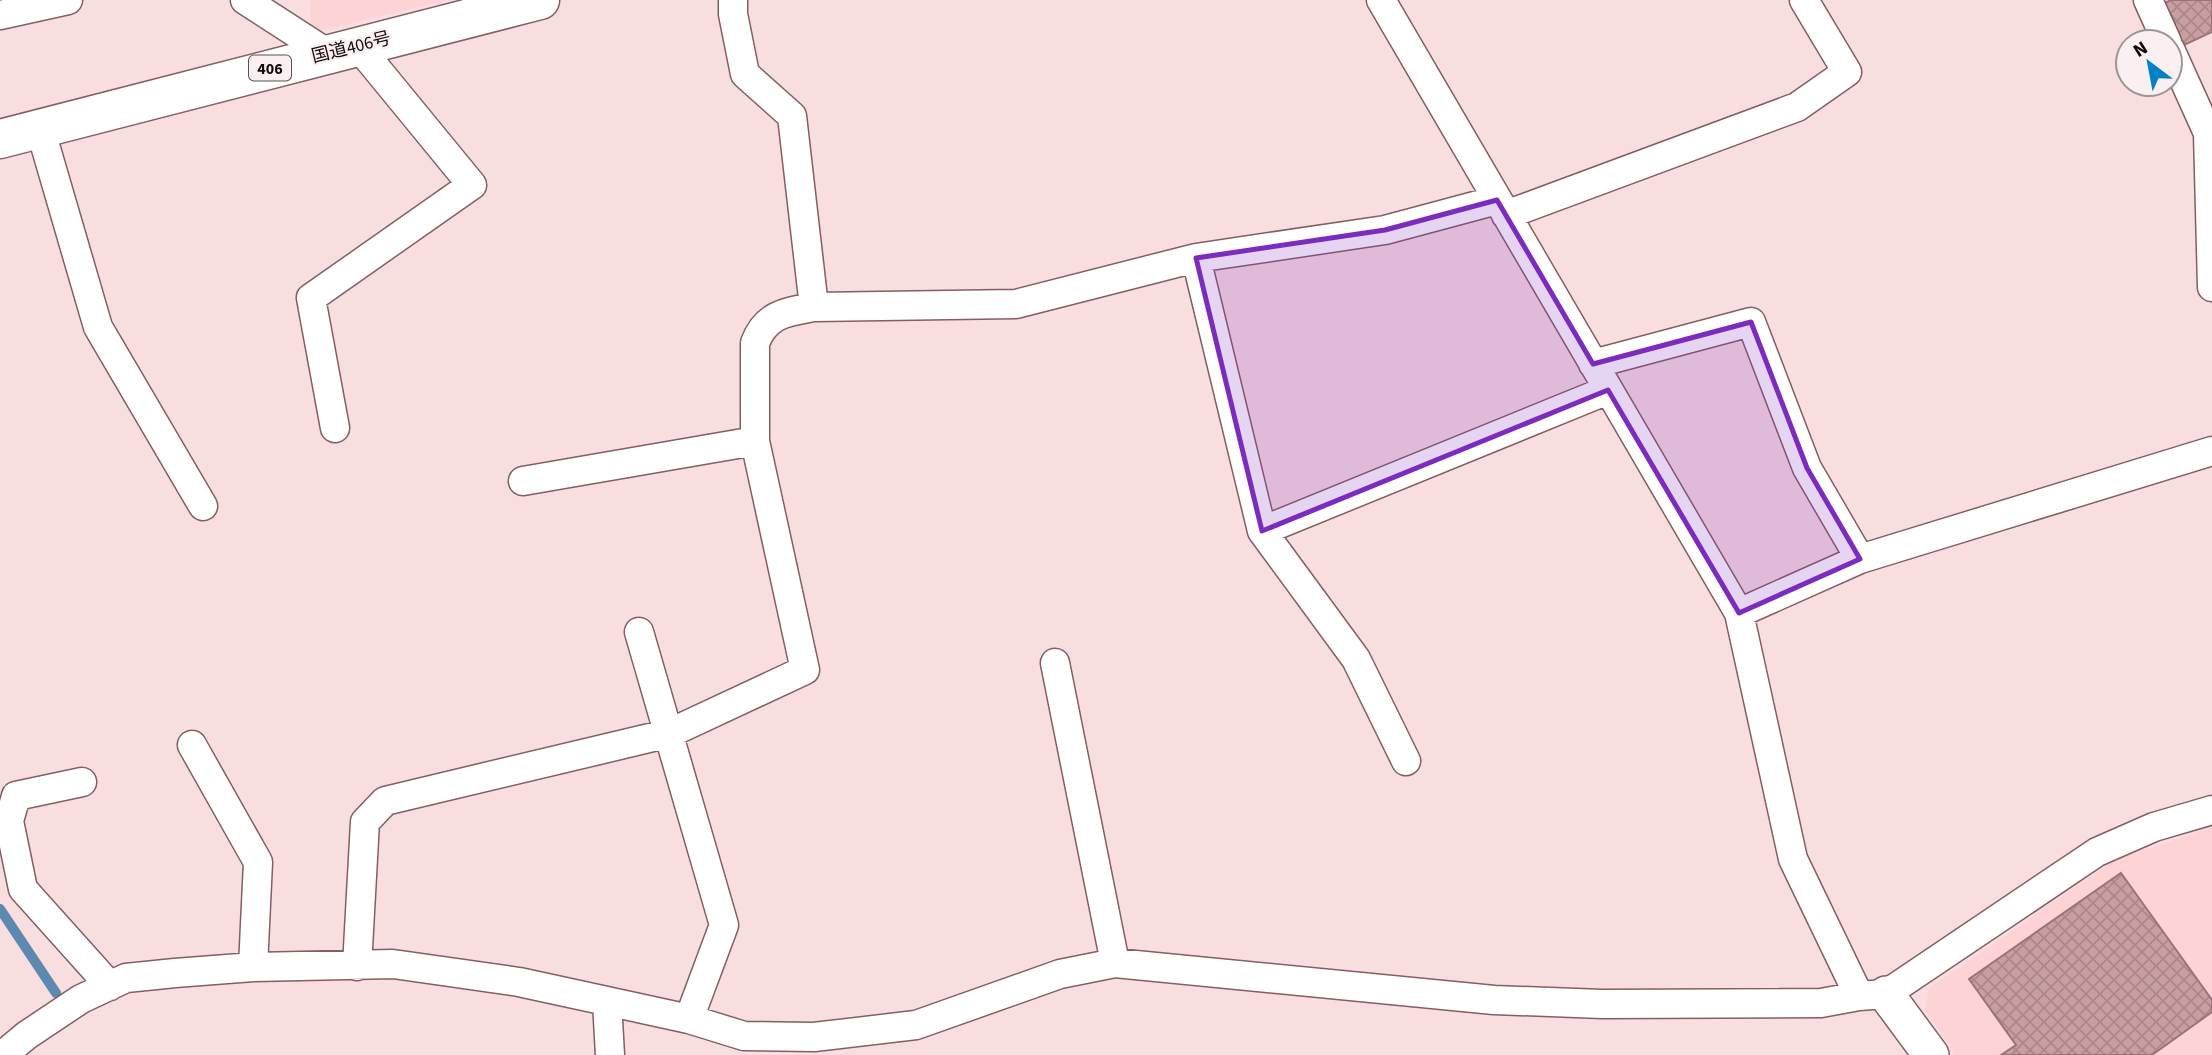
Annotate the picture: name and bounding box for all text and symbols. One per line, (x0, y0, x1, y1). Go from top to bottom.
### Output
street label: 国道406号 (309, 26, 393, 69)
north arrow (2114, 28, 2184, 98)
text: N (2128, 35, 2153, 65)
road number: 406 (249, 55, 291, 80)

